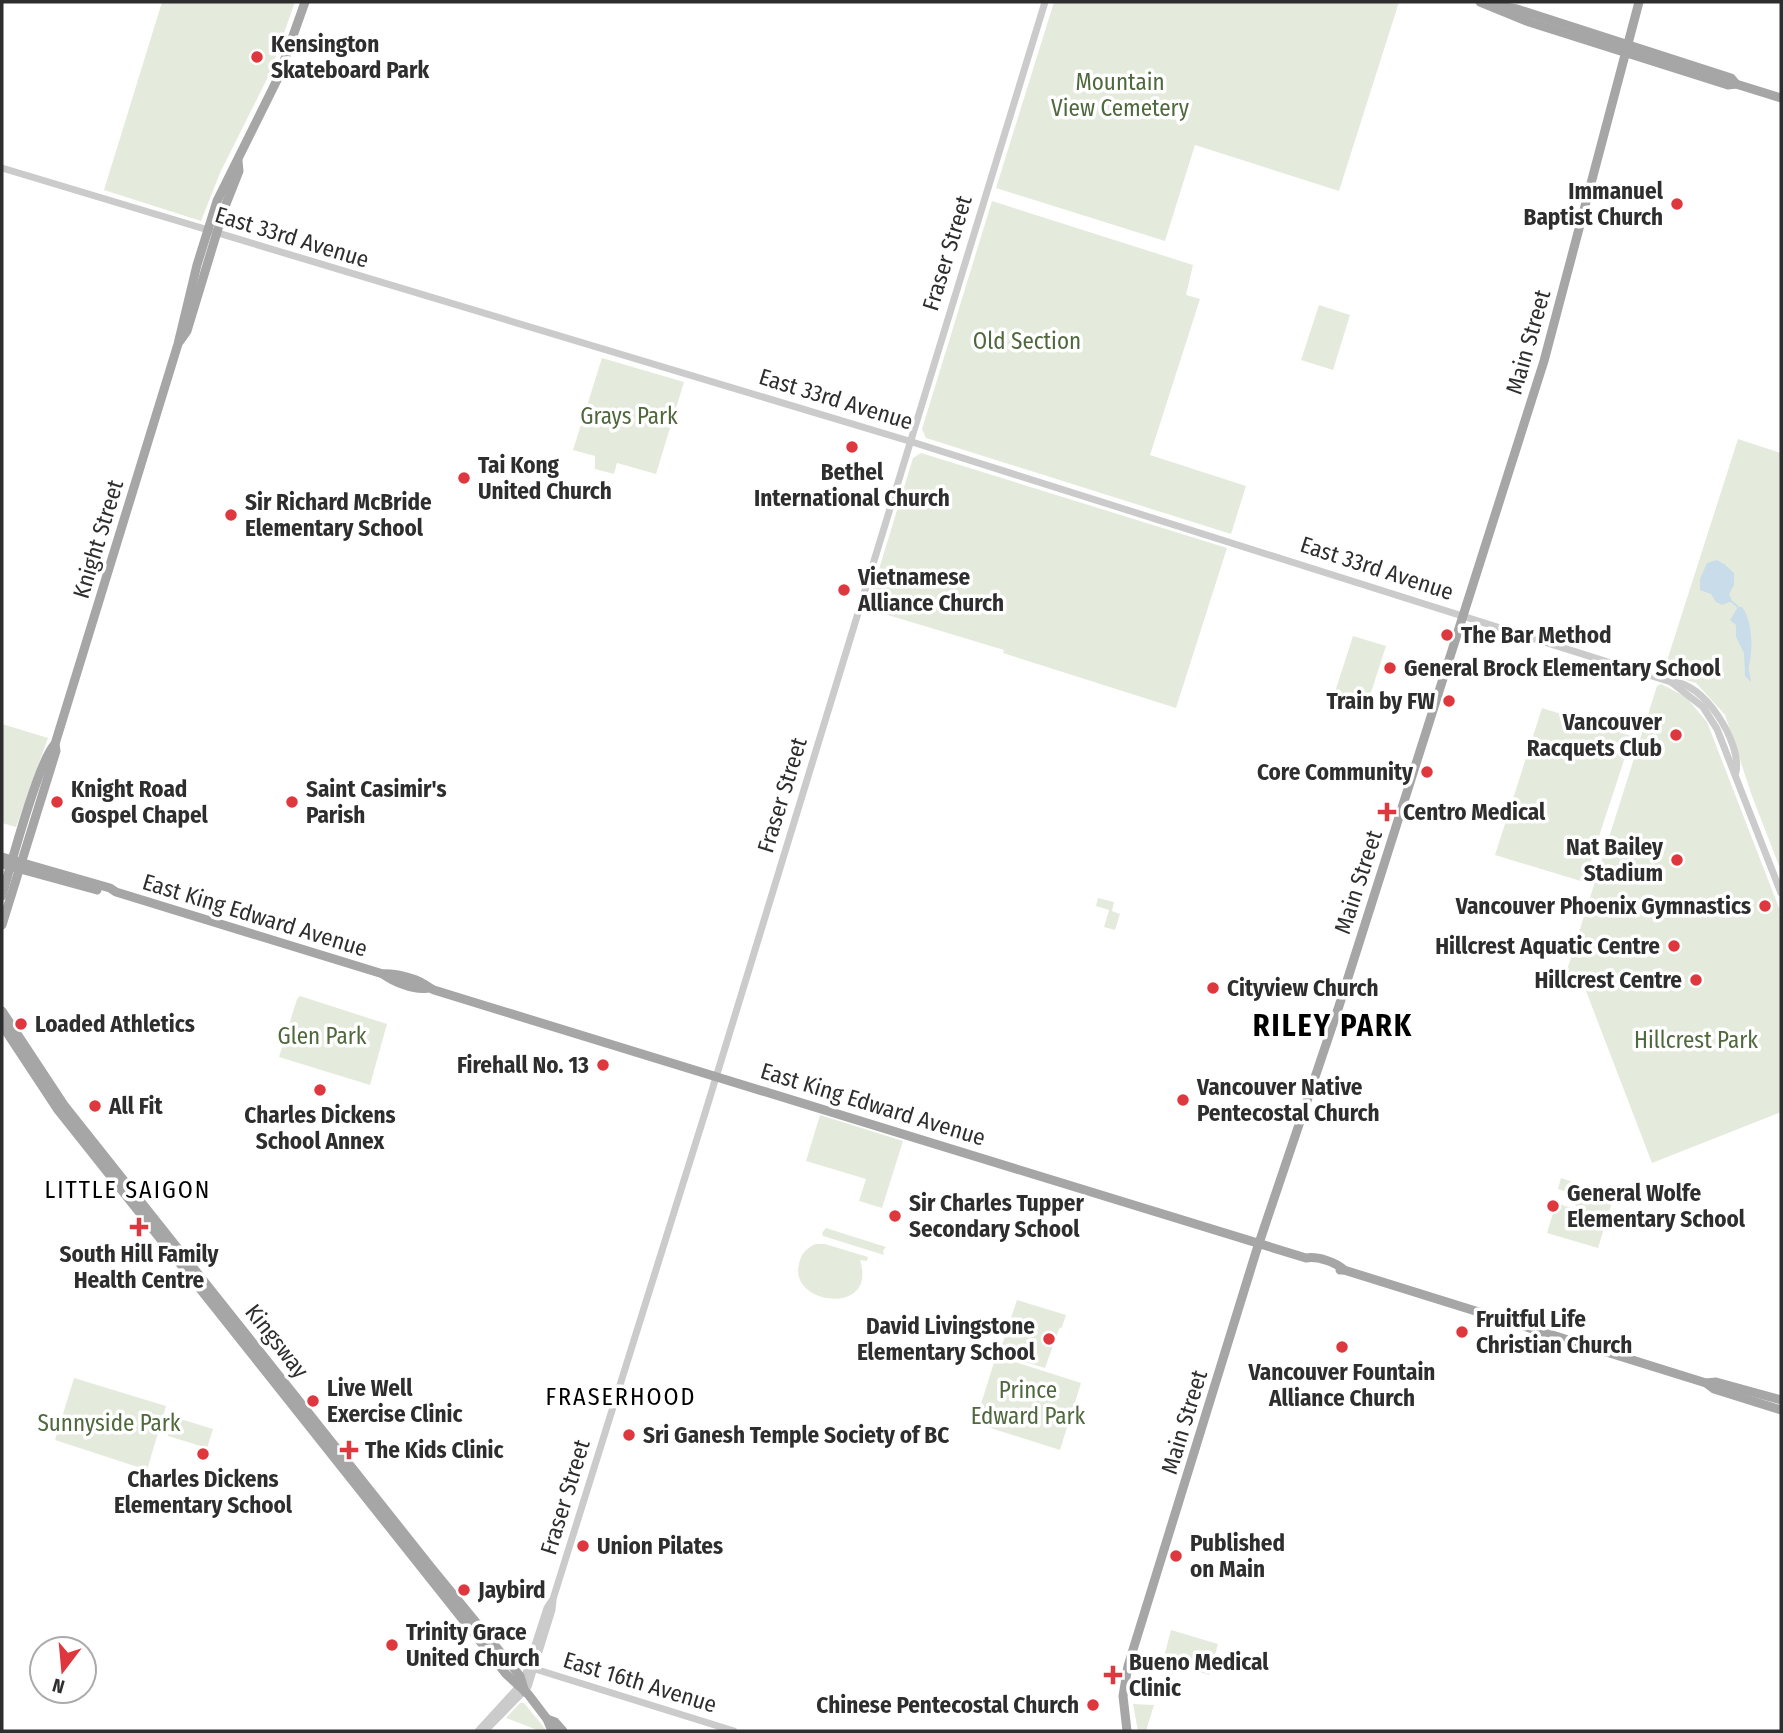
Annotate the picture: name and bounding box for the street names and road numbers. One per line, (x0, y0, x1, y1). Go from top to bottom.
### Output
street label: Fraser Street (916, 192, 978, 314)
street label: East 33rd Avenue (212, 200, 372, 274)
street label: Main Street (1500, 286, 1556, 398)
street label: East 33rd Avenue (756, 362, 916, 436)
street label: Knight Street (67, 476, 129, 602)
street label: East 33rd Avenue (1297, 530, 1457, 606)
street label: Fraser Street (751, 734, 813, 856)
street label: Main Street (1328, 826, 1388, 937)
street label: East King Edward Avenue (139, 867, 371, 963)
street label: East King Edward Avenue (757, 1056, 989, 1152)
street label: Kingsway (239, 1298, 315, 1384)
street label: Main Street (1155, 1366, 1213, 1478)
street label: Fraser Street (534, 1436, 596, 1558)
street label: East 16th Avenue (560, 1645, 720, 1719)

